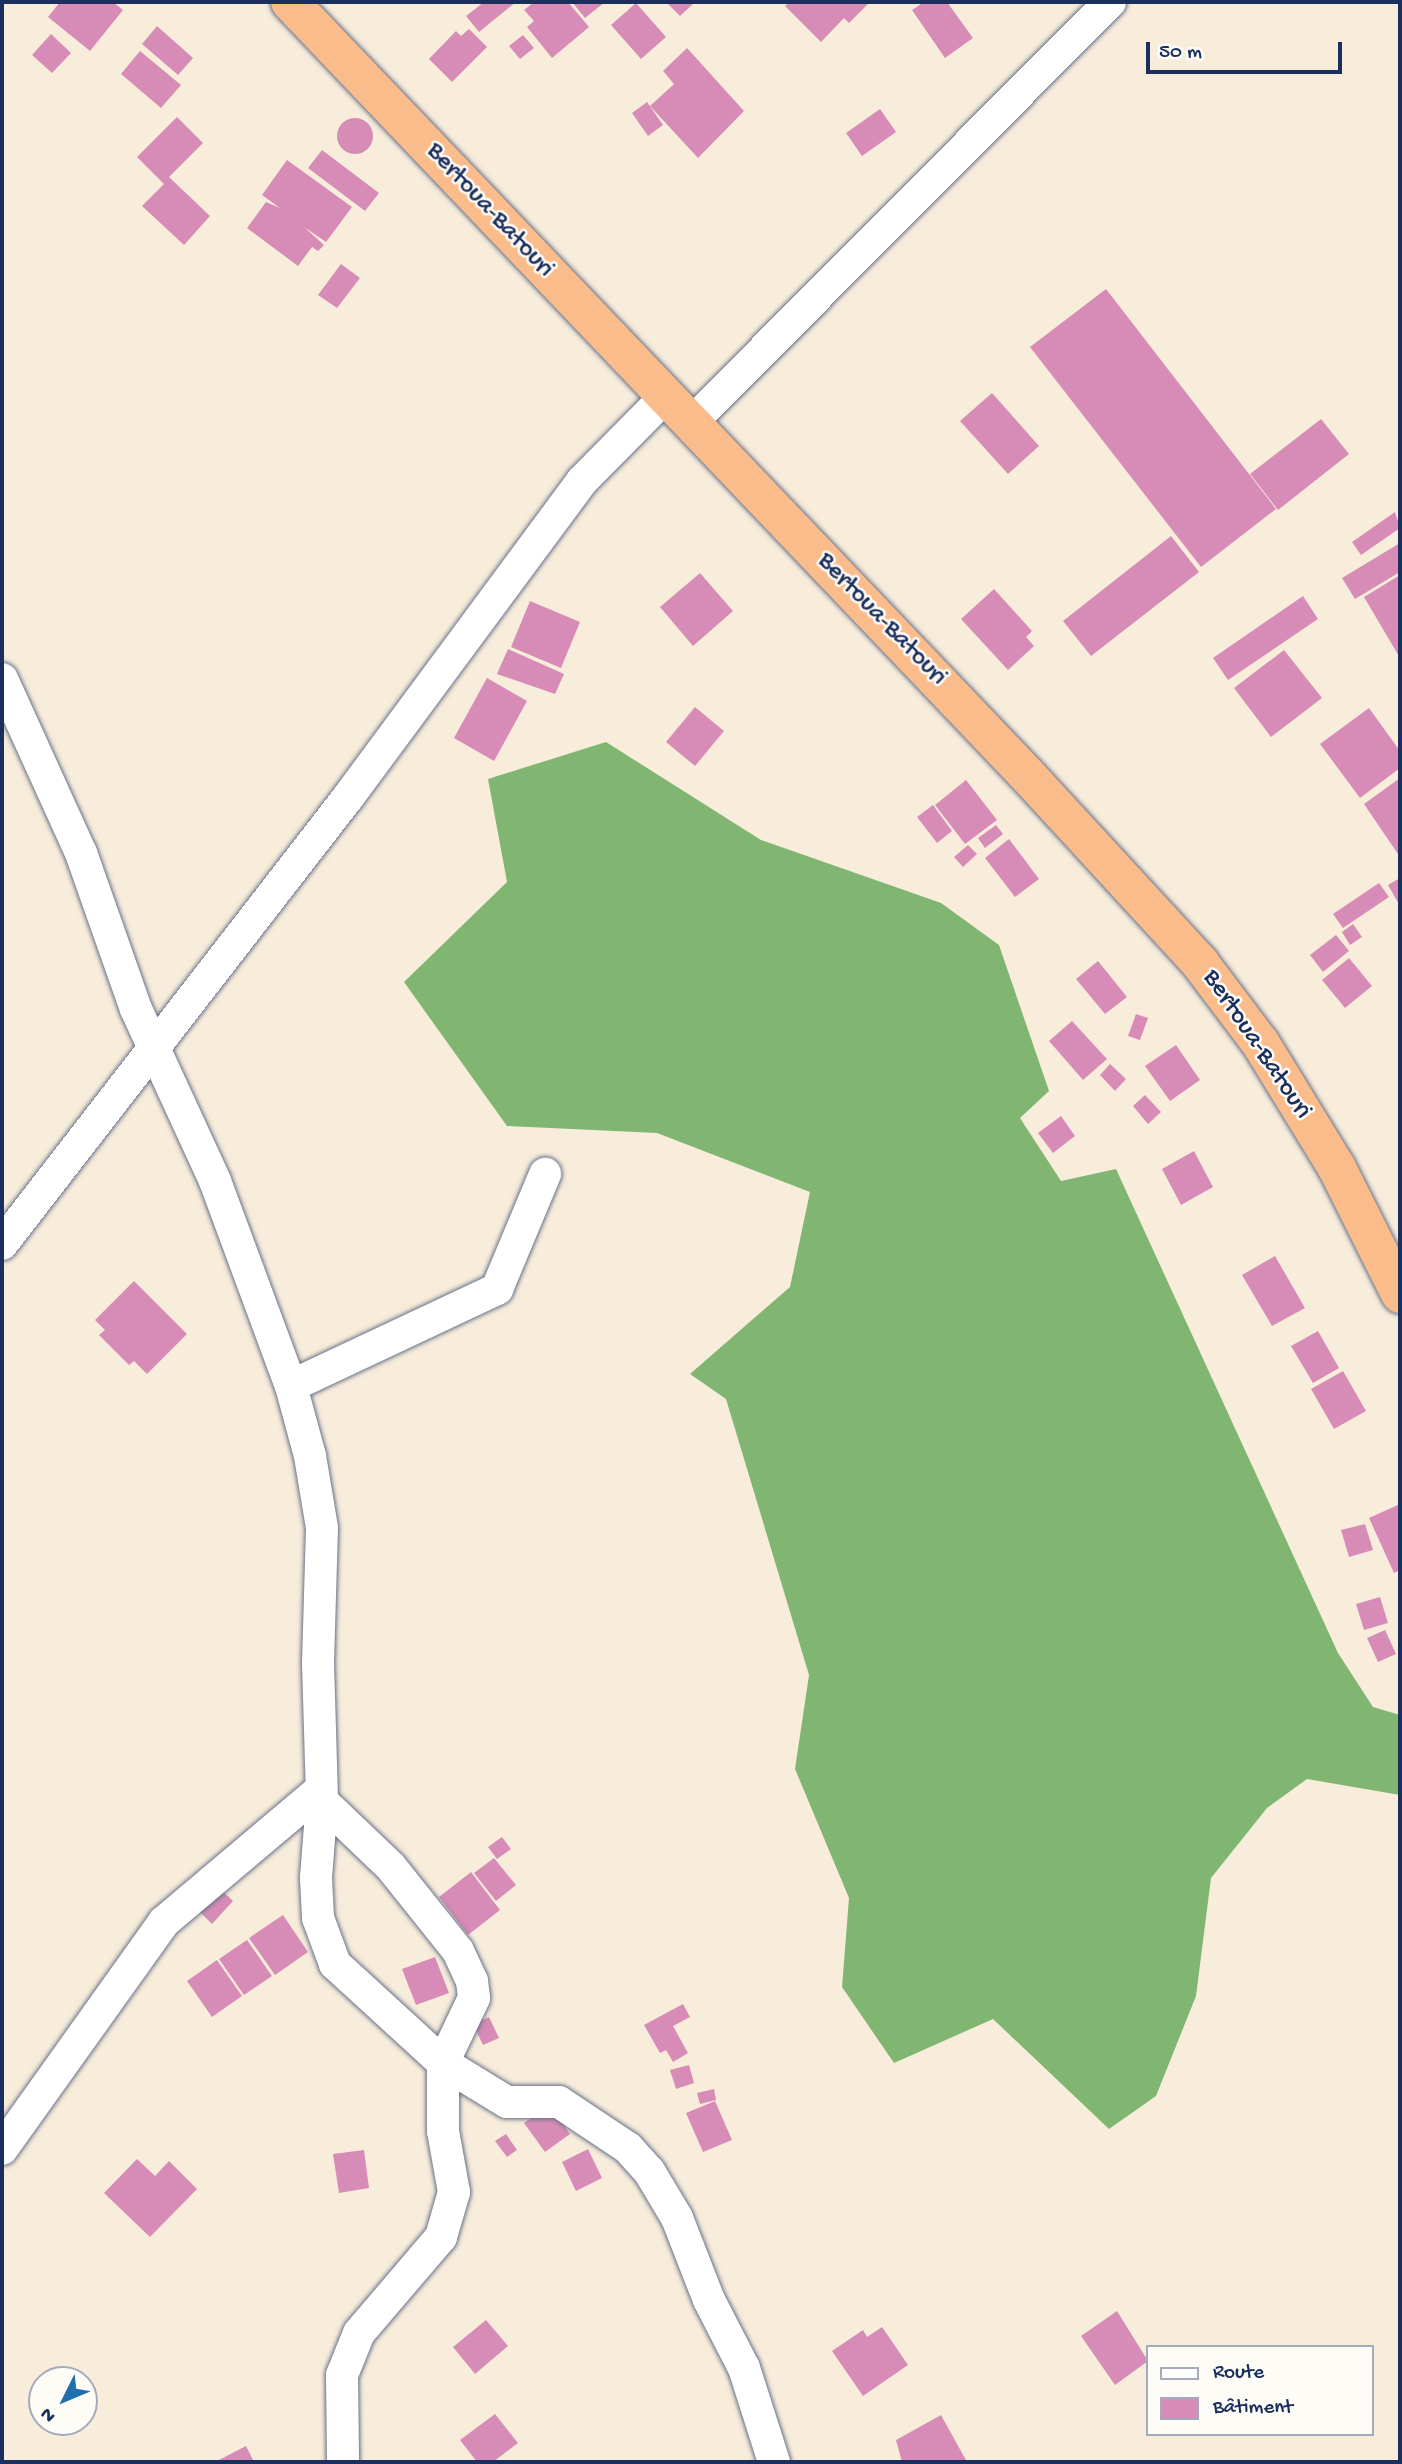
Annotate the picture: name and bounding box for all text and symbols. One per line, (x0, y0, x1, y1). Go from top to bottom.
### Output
scale bar (1150, 28, 1346, 72)
text: 50 m (1159, 41, 1202, 66)
street label: Bertoua-Batouri (418, 137, 560, 285)
street label: Bertoua-Batouri (809, 547, 953, 693)
street label: Bertoua-Batouri (1195, 964, 1317, 1126)
legend (1146, 2345, 1374, 2436)
text: Route (1213, 2361, 1264, 2386)
north arrow (28, 2366, 98, 2436)
text: Bâtiment (1213, 2396, 1293, 2421)
text: N (36, 2402, 61, 2427)

